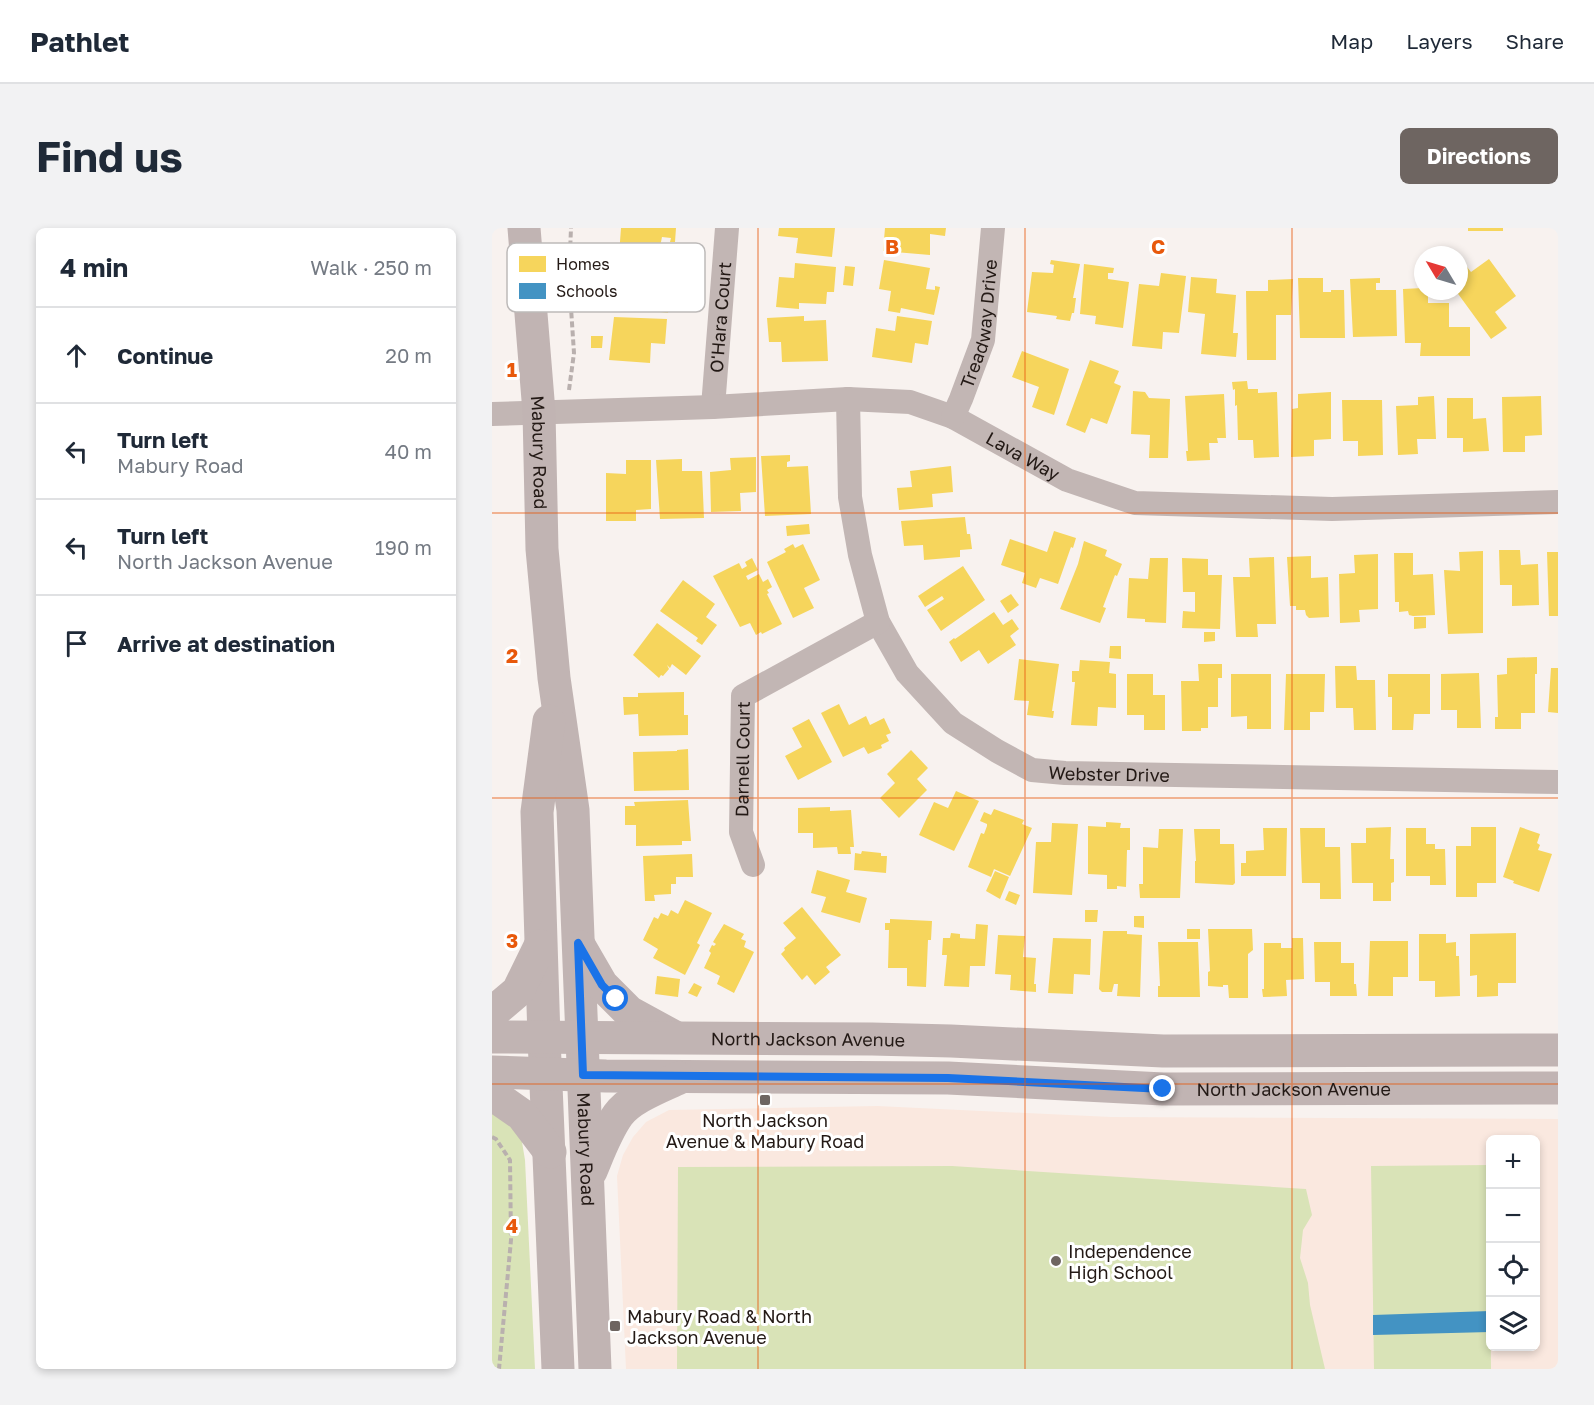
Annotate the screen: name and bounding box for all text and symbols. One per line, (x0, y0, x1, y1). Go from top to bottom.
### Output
text: Pathlet (30, 25, 130, 58)
text: Map (1330, 28, 1373, 54)
text: Layers (1406, 28, 1473, 54)
text: Share (1506, 28, 1564, 54)
button: Directions (1400, 128, 1558, 184)
text: Find us (36, 131, 183, 181)
text: B (885, 234, 899, 258)
text: C (1151, 234, 1165, 258)
legend (507, 243, 705, 312)
north arrow (1414, 246, 1468, 300)
text: 4 min (60, 252, 128, 283)
text: Homes (556, 254, 610, 274)
text: Walk · 250 m (310, 255, 432, 279)
street label: Treadway Drive (955, 258, 1001, 391)
street label: O'Hara Court (705, 261, 735, 374)
text: Schools (556, 281, 618, 301)
icon: ahead (60, 339, 93, 372)
text: Continue (117, 342, 213, 369)
text: 20 m (385, 343, 432, 367)
text: 1 (507, 357, 517, 381)
street label: Mabury Road (527, 395, 552, 510)
text: Turn left (117, 426, 208, 453)
street label: Lava Way (982, 427, 1064, 485)
icon: left (60, 435, 93, 468)
text: 40 m (385, 439, 432, 463)
text: Mabury Road (117, 453, 244, 477)
text: Turn left (117, 522, 208, 549)
icon: left (60, 531, 93, 564)
text: 190 m (375, 535, 432, 559)
text: North Jackson Avenue (117, 549, 333, 573)
icon: arrive (60, 627, 93, 660)
text: Arrive at destination (117, 630, 335, 657)
text: 2 (506, 643, 518, 667)
street label: Darnell Court (730, 701, 754, 817)
street label: Webster Drive (1047, 761, 1170, 786)
text: 3 (506, 928, 518, 952)
route start (602, 985, 628, 1011)
street label: North Jackson Avenue (711, 1027, 905, 1051)
route end (1149, 1075, 1175, 1101)
street label: North Jackson Avenue (1196, 1077, 1391, 1100)
street label: Mabury Road (573, 1092, 600, 1207)
marker: North Jackson Avenue & Mabury Road (758, 1093, 772, 1107)
place label: North Jackson Avenue & Mabury Road (666, 1109, 864, 1152)
map controls (1486, 1135, 1540, 1351)
button: + (1486, 1135, 1540, 1189)
button: − (1486, 1189, 1540, 1243)
text: 4 (506, 1213, 518, 1237)
place label: Independence High School (1068, 1240, 1192, 1283)
button: locate (1486, 1243, 1540, 1297)
marker: Independence High School (1049, 1254, 1063, 1268)
button: layers (1486, 1297, 1540, 1351)
place label: Mabury Road & North Jackson Avenue (627, 1305, 812, 1348)
marker: Mabury Road & North Jackson Avenue (608, 1319, 622, 1333)

